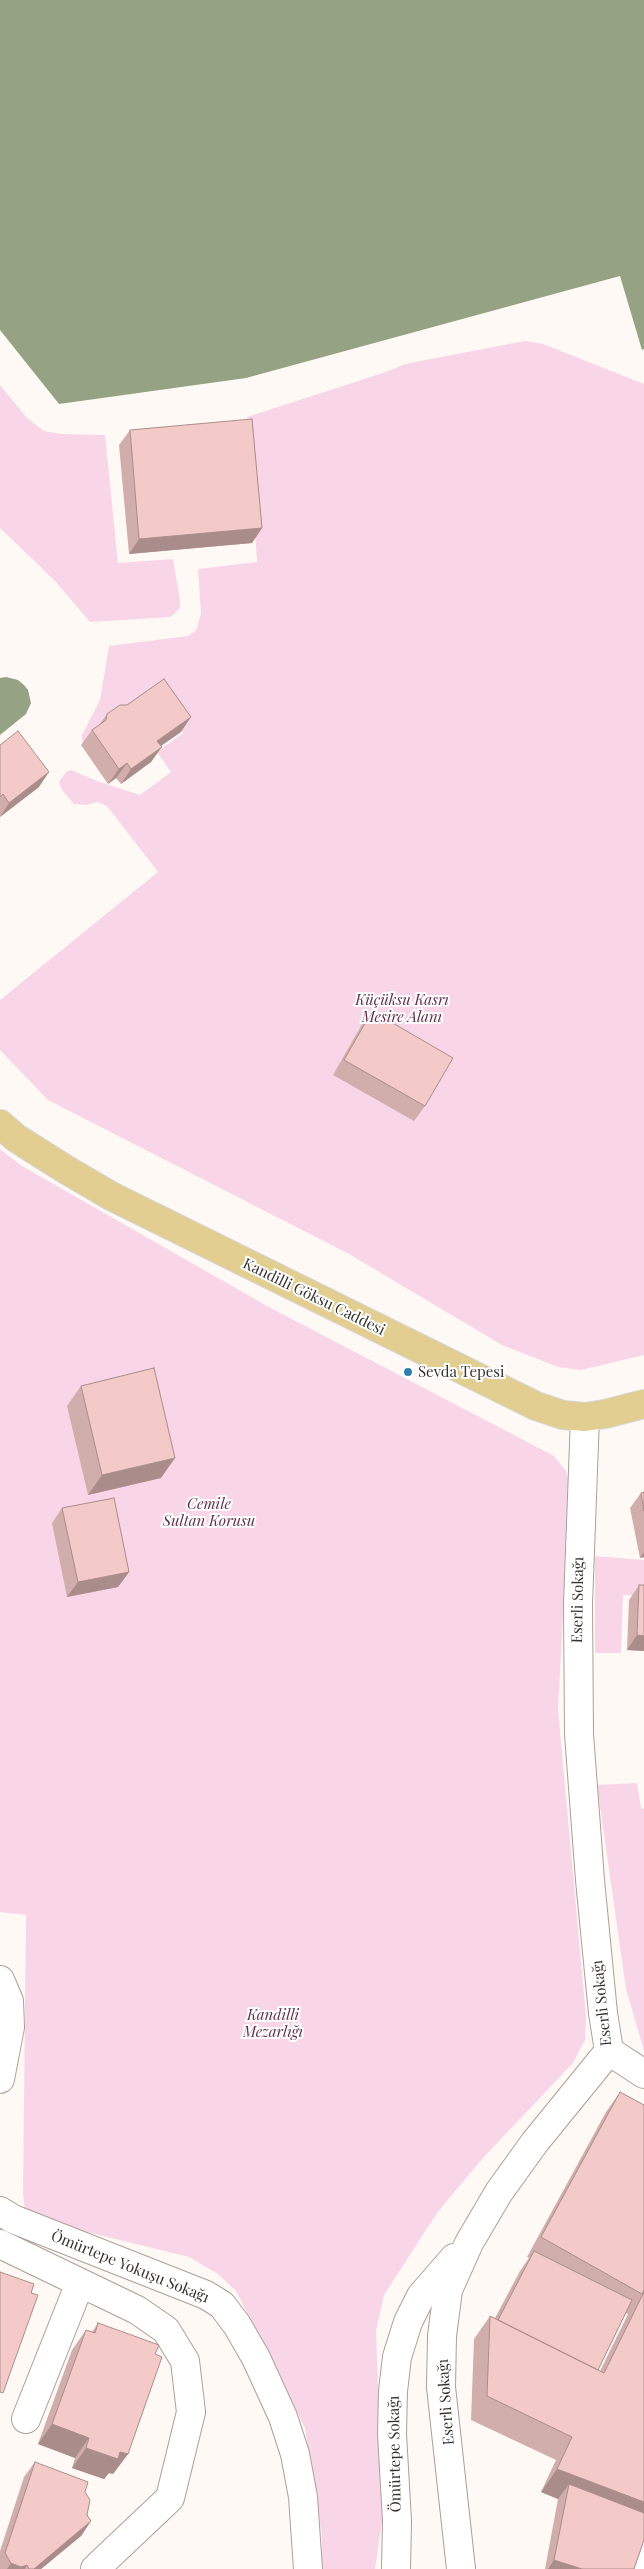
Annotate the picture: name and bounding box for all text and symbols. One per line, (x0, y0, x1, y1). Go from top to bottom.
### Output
park label: Küçüksu Kasrı Mesire Alanı (355, 991, 449, 1026)
street label: Kandilli Göksu Caddesi (240, 1255, 388, 1339)
place label: Sevda Tepesi (418, 1363, 504, 1381)
marker: Sevda Tepesi (402, 1366, 414, 1378)
park label: Cemile Sultan Korusu (163, 1495, 255, 1530)
street label: Eserli Sokağı (568, 1557, 588, 1643)
street label: Eserli Sokağı (589, 1959, 615, 2047)
park label: Kandilli Mezarlığı (243, 2006, 303, 2041)
street label: Ömürtepe Yokuşu Sokağı (48, 2227, 212, 2307)
street label: Eserli Sokağı (434, 2358, 458, 2446)
street label: Ömürtepe Sokağı (385, 2395, 405, 2513)

